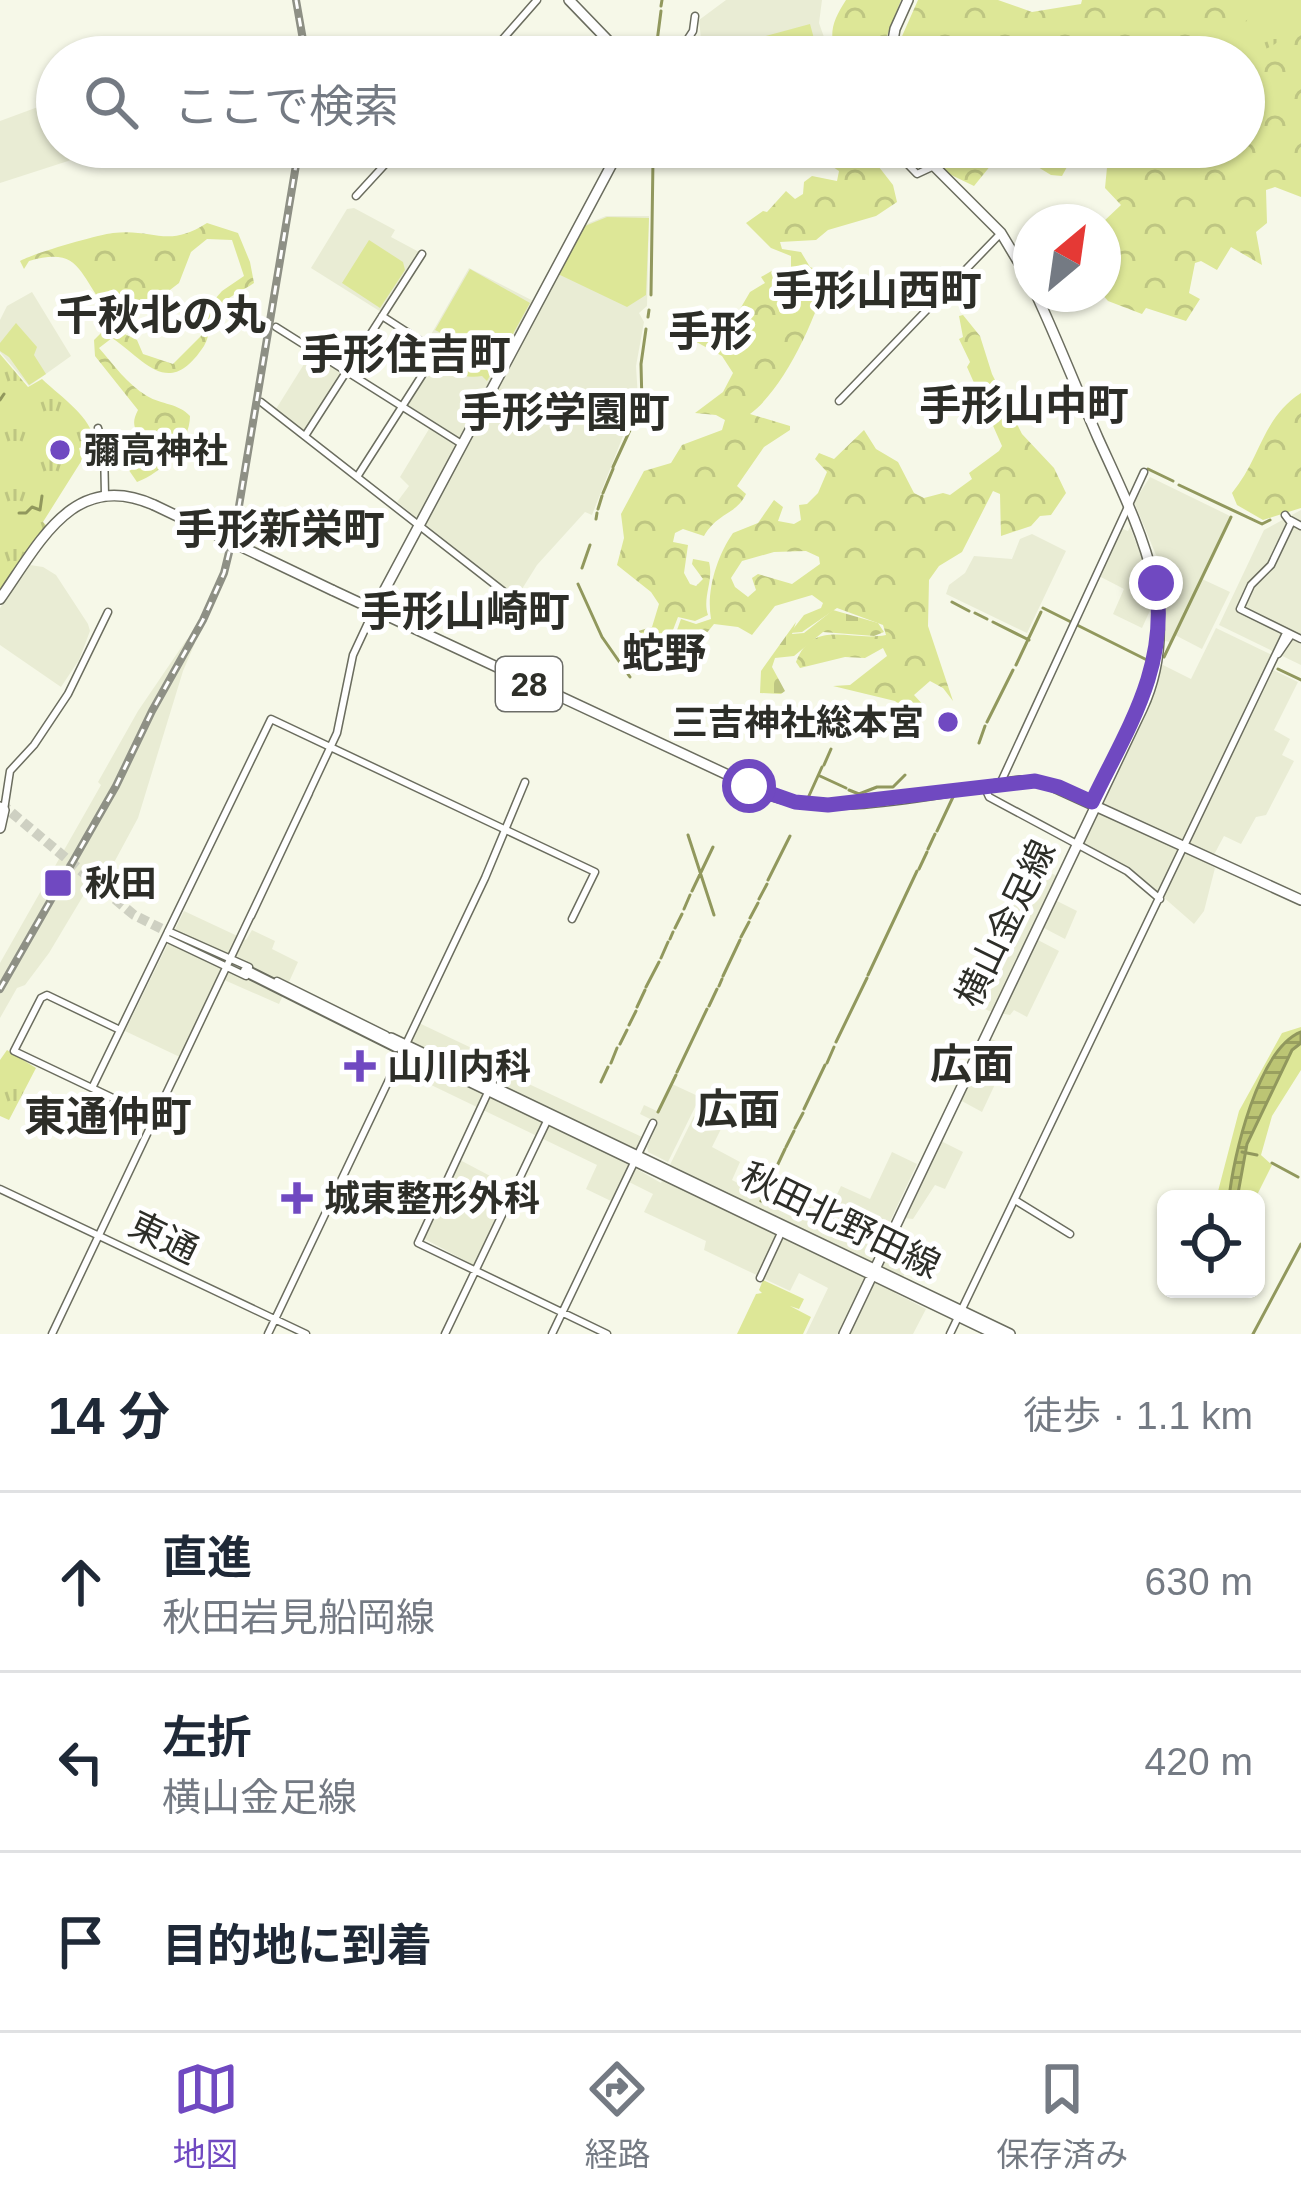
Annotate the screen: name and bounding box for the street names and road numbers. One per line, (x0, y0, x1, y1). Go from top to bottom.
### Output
road number: 28 (496, 657, 562, 711)
street label: 横山金足線 (948, 833, 1063, 1013)
street label: 秋田北野田線 (735, 1155, 947, 1286)
street label: 東通 (122, 1203, 205, 1272)

